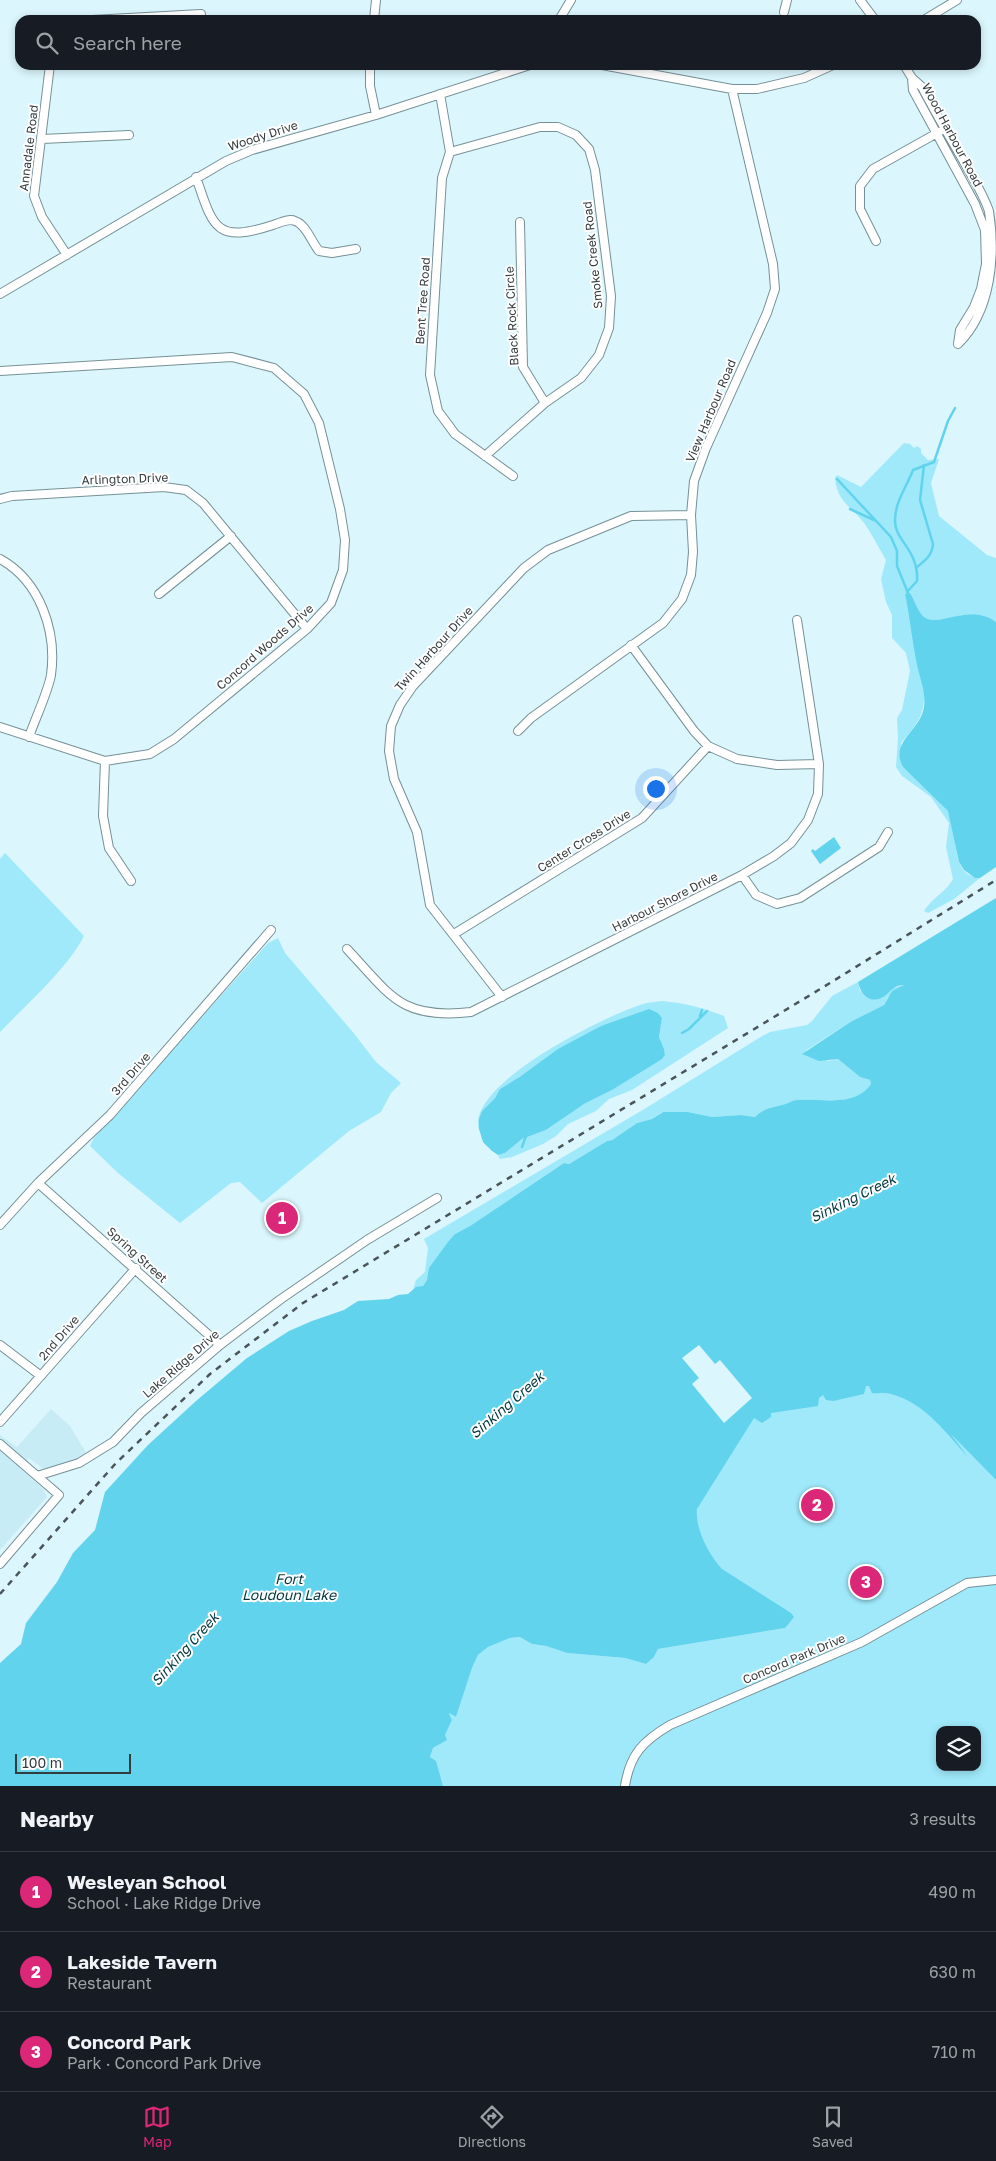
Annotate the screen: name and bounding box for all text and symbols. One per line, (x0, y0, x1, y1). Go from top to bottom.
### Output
search box (15, 15, 981, 70)
icon: search (33, 29, 61, 57)
text: Search here (73, 31, 182, 54)
street label: Wood Harbour Road (919, 80, 986, 189)
street label: Annadale Road (16, 104, 41, 192)
street label: Woody Drive (226, 117, 300, 154)
street label: Smoke Creek Road (579, 201, 606, 309)
street label: Bent Tree Road (412, 257, 433, 345)
street label: Black Rock Circle (501, 266, 522, 366)
street label: View Harbour Road (682, 357, 739, 465)
street label: Arlington Drive (81, 469, 169, 488)
street label: Concord Woods Drive (213, 600, 316, 693)
street label: Twin Harbour Drive (391, 603, 476, 694)
your location (643, 776, 669, 802)
street label: Center Cross Drive (534, 806, 633, 875)
street label: Harbour Shore Drive (609, 868, 720, 935)
street label: 3rd Drive (108, 1049, 153, 1098)
water label: Sinking Creek (807, 1169, 900, 1226)
pin: 1 (266, 1199, 298, 1237)
street label: Spring Street (104, 1224, 171, 1286)
street label: 2nd Drive (35, 1312, 82, 1363)
street label: Lake Ridge Drive (139, 1326, 222, 1401)
water label: Sinking Creek (466, 1366, 549, 1441)
pin: 2 (801, 1486, 833, 1524)
pin: 3 (850, 1563, 882, 1601)
water label: Fort Loudoun Lake (242, 1570, 337, 1603)
water label: Sinking Creek (147, 1607, 223, 1689)
street label: Concord Park Drive (740, 1630, 847, 1687)
map controls (936, 1726, 981, 1771)
button: layers (936, 1726, 981, 1771)
scale bar (15, 1751, 131, 1774)
text: 100 m (22, 1754, 62, 1771)
text: Nearby (20, 1806, 94, 1832)
text: 3 results (909, 1809, 976, 1829)
text: Wesleyan School (67, 1870, 226, 1893)
text: 1 (32, 1882, 40, 1902)
text: 490 m (928, 1882, 976, 1902)
text: School · Lake Ridge Drive (67, 1893, 261, 1913)
text: Lakeside Tavern (67, 1950, 217, 1973)
text: 2 (31, 1962, 41, 1982)
text: 630 m (929, 1962, 976, 1982)
text: Restaurant (67, 1973, 152, 1993)
text: Concord Park (67, 2030, 191, 2053)
text: 3 (31, 2042, 41, 2062)
text: 710 m (932, 2042, 976, 2062)
text: Park · Concord Park Drive (67, 2053, 261, 2073)
tab: Map (143, 2103, 172, 2150)
tab: Directions (458, 2103, 526, 2150)
tab: Saved (812, 2103, 853, 2150)

